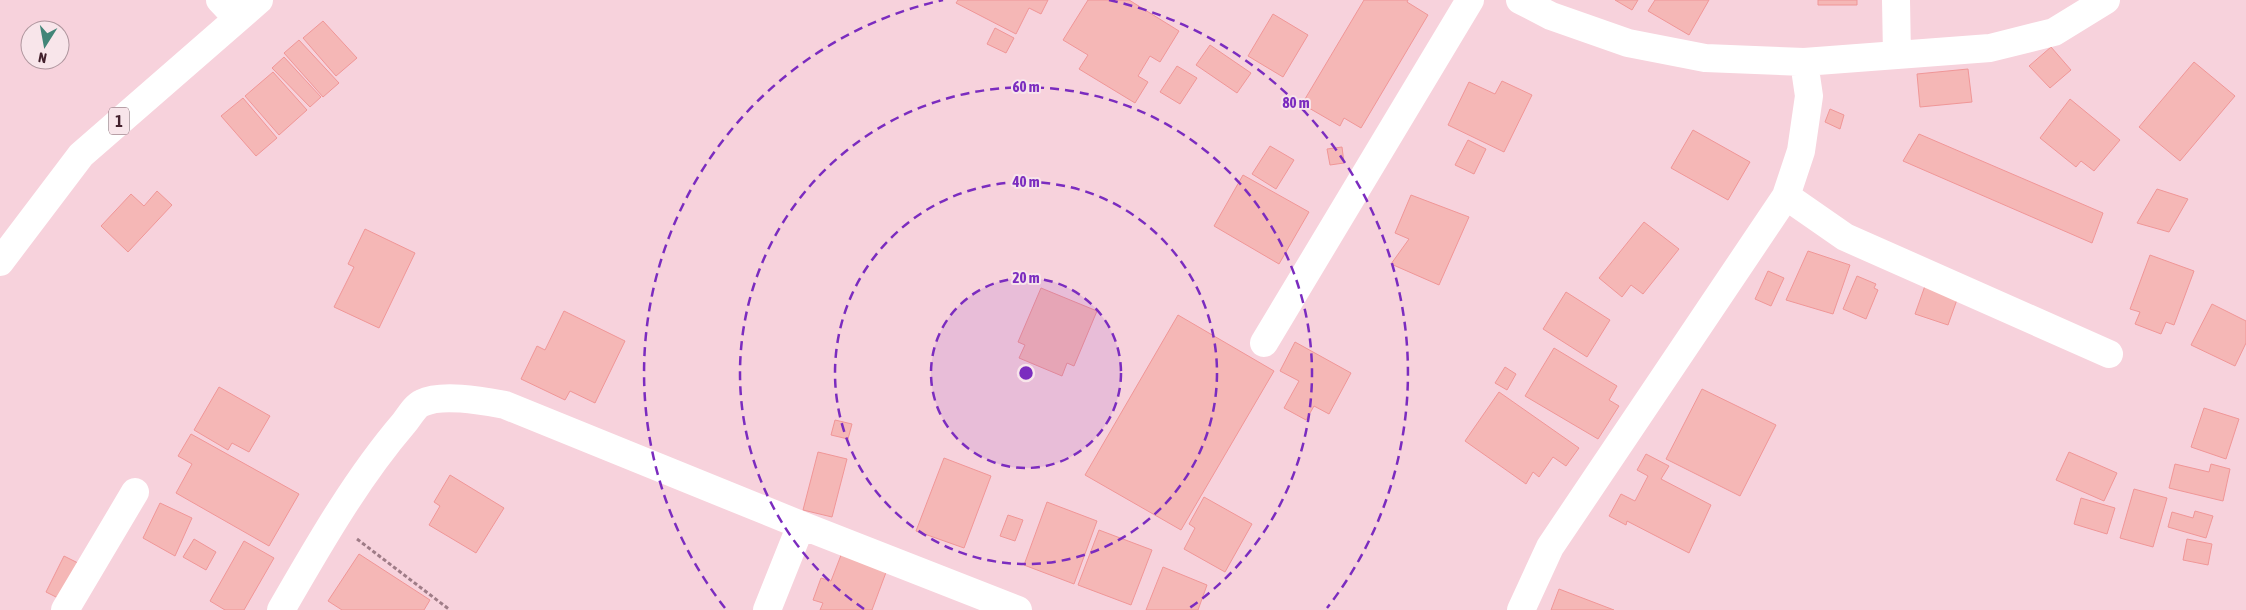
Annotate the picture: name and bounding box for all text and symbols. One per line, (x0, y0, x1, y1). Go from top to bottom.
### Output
north arrow (20, 20, 70, 70)
text: N (37, 49, 48, 66)
text: 60 m (1013, 78, 1040, 95)
text: 80 m (1283, 94, 1310, 111)
road number: 1 (109, 108, 129, 134)
text: 40 m (1012, 173, 1040, 190)
text: 20 m (1013, 269, 1040, 286)
centre of rings (1017, 364, 1035, 382)

